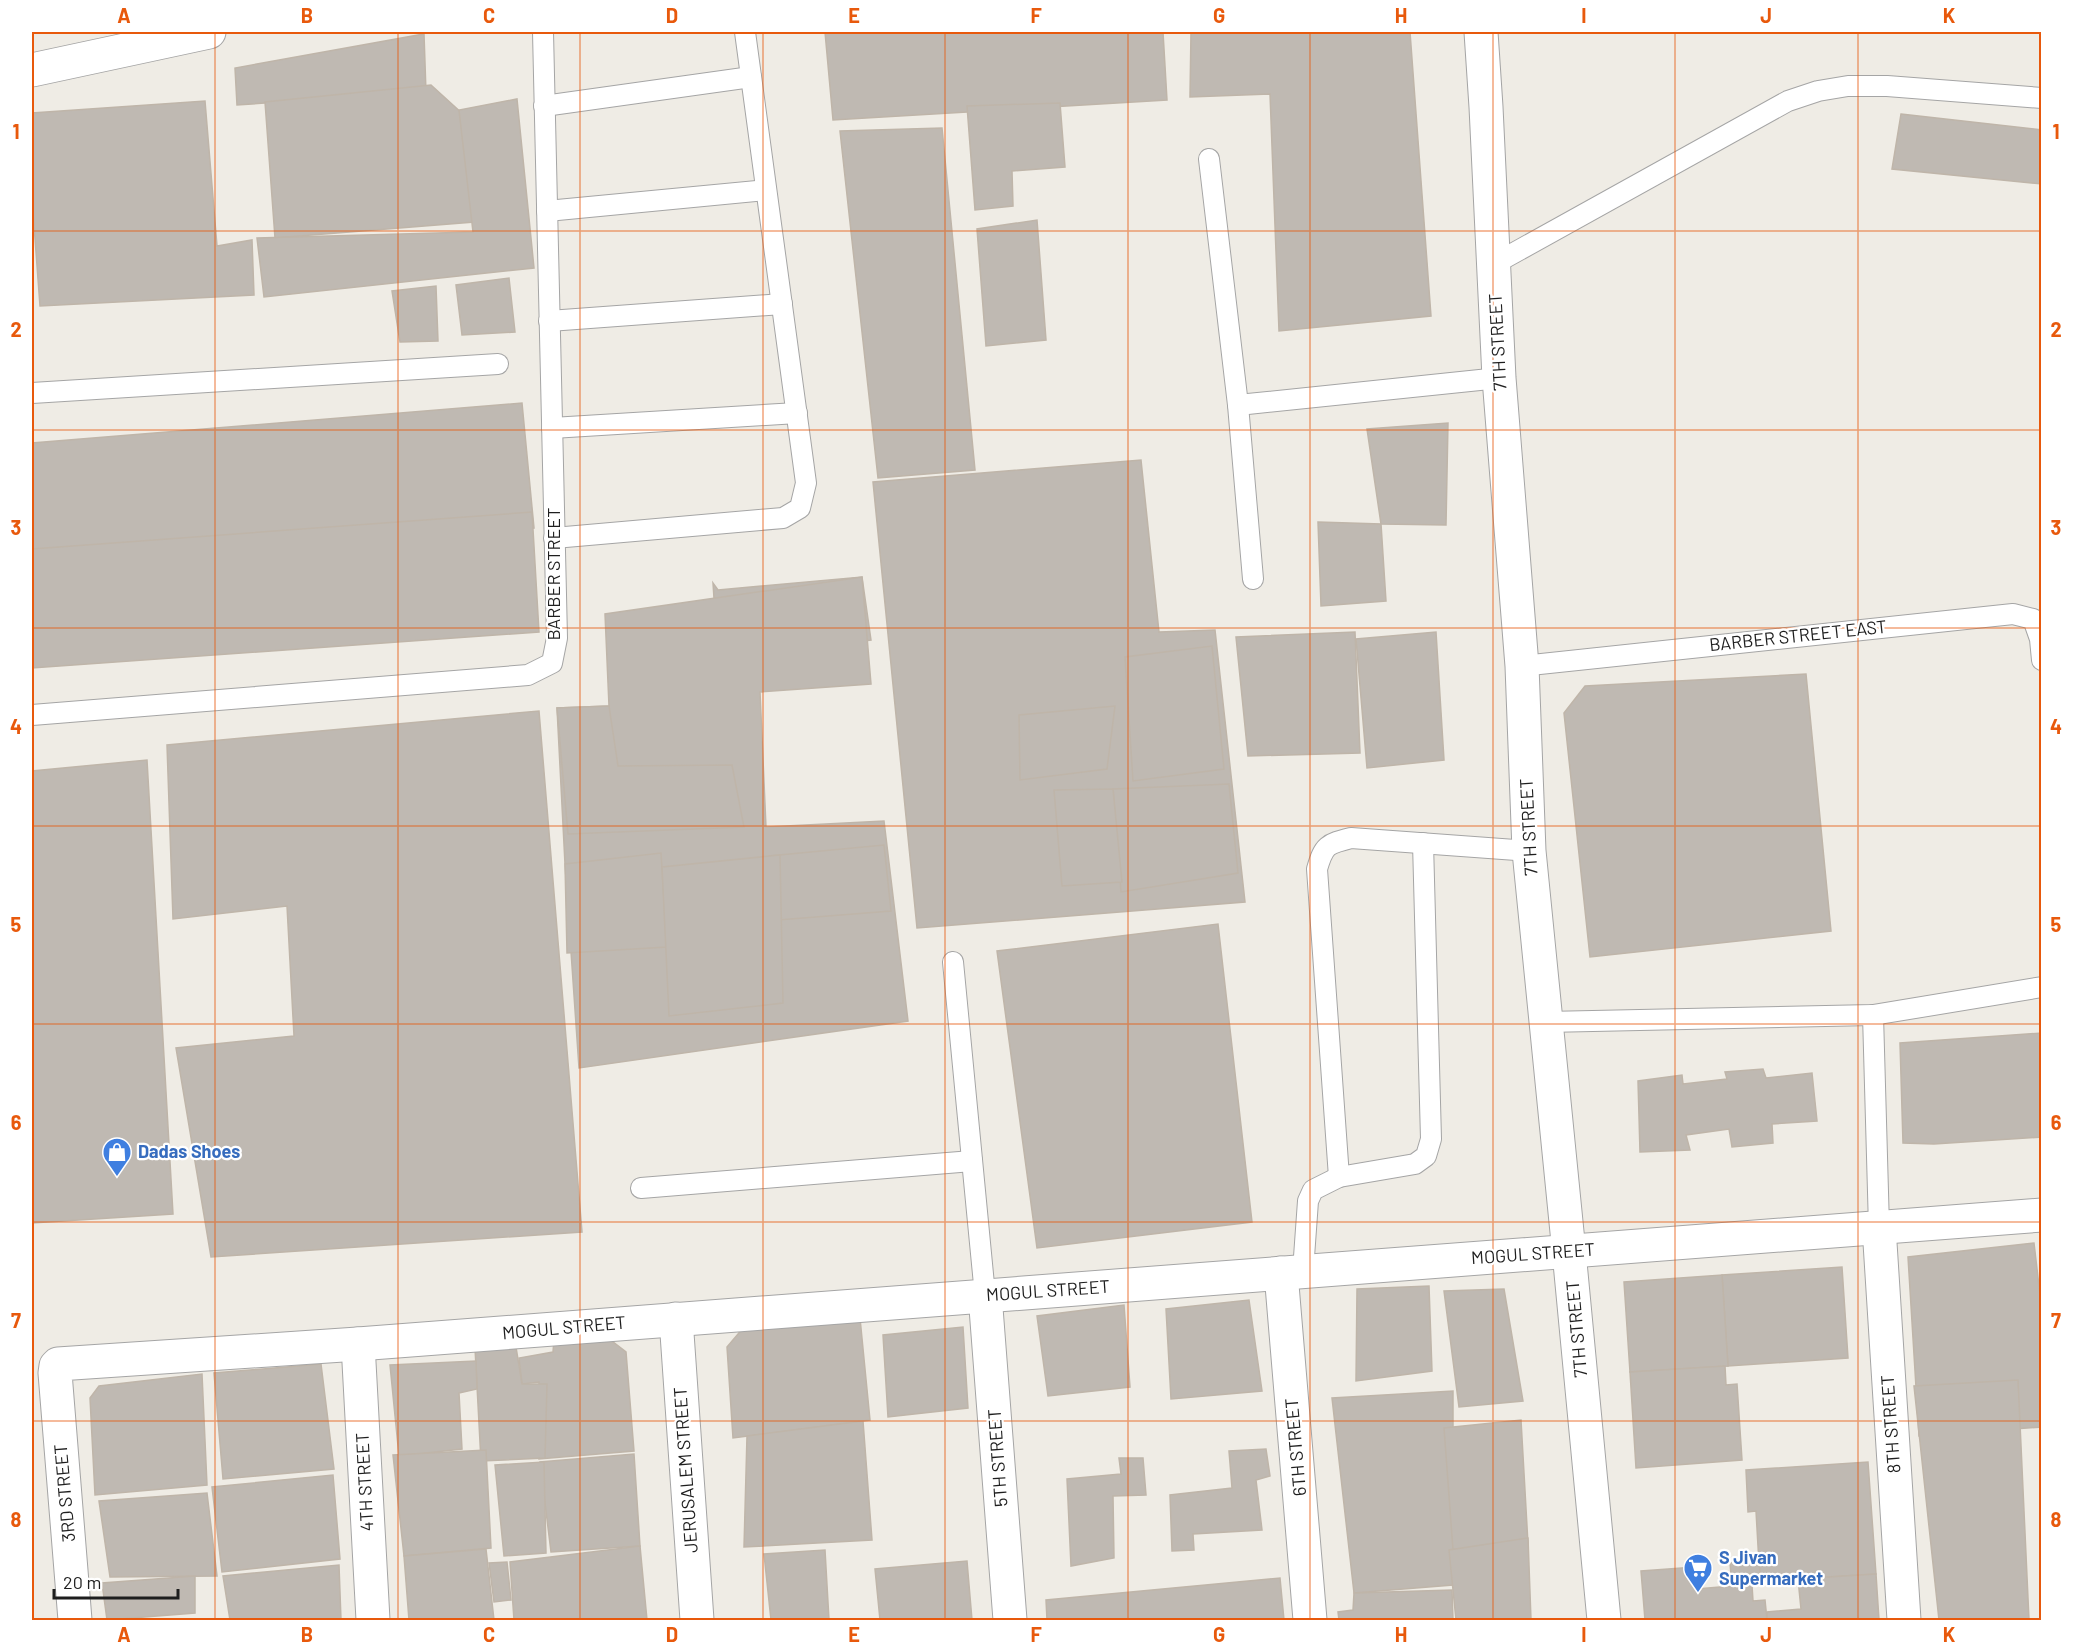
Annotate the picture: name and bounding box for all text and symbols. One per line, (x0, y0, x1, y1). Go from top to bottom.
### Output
text: A (117, 3, 131, 27)
text: B (301, 3, 313, 27)
text: C (483, 3, 495, 27)
text: D (666, 3, 678, 27)
text: E (848, 3, 860, 27)
text: F (1030, 3, 1042, 27)
text: G (1213, 3, 1225, 27)
text: H (1395, 3, 1407, 27)
text: I (1581, 3, 1587, 27)
text: J (1760, 3, 1772, 27)
text: K (1943, 3, 1956, 27)
text: 1 (12, 119, 20, 143)
text: 1 (2052, 119, 2060, 143)
street label: 7TH STREET (1483, 293, 1511, 391)
text: 2 (10, 317, 22, 341)
text: 2 (2050, 317, 2062, 341)
street label: BARBER STREET (542, 507, 564, 641)
text: 3 (11, 515, 21, 539)
text: 3 (2051, 515, 2061, 539)
street label: BARBER STREET EAST (1708, 615, 1888, 655)
text: 4 (10, 714, 22, 738)
text: 4 (2050, 714, 2062, 738)
street label: 7TH STREET (1514, 778, 1542, 876)
text: 5 (11, 912, 22, 936)
text: 5 (2051, 912, 2062, 936)
text: 6 (11, 1110, 22, 1134)
text: 6 (2051, 1110, 2062, 1134)
shop icon: Dadas Shoes (101, 1136, 133, 1178)
place label: Dadas Shoes (138, 1140, 240, 1162)
street label: MOGUL STREET (1470, 1238, 1596, 1268)
street label: MOGUL STREET (985, 1275, 1111, 1305)
street label: 7TH STREET (1561, 1280, 1591, 1379)
text: 7 (11, 1308, 21, 1332)
text: 7 (2051, 1308, 2061, 1332)
street label: MOGUL STREET (501, 1311, 627, 1343)
street label: 8TH STREET (1876, 1374, 1904, 1474)
street label: JERUSALEM STREET (668, 1386, 702, 1554)
street label: 6TH STREET (1280, 1397, 1310, 1497)
street label: 5TH STREET (983, 1408, 1011, 1508)
street label: 4TH STREET (350, 1432, 378, 1532)
street label: 3RD STREET (49, 1443, 79, 1543)
text: 8 (11, 1507, 22, 1531)
text: 8 (2051, 1507, 2062, 1531)
place label: S Jivan Supermarket (1719, 1546, 1823, 1589)
supermarket icon: S Jivan Supermarket (1682, 1552, 1714, 1594)
scale bar (54, 1562, 178, 1600)
text: 20 m (63, 1571, 101, 1593)
text: A (117, 1622, 131, 1646)
text: B (301, 1622, 313, 1646)
text: C (483, 1622, 495, 1646)
text: D (666, 1622, 678, 1646)
text: E (848, 1622, 860, 1646)
text: F (1030, 1622, 1042, 1646)
text: G (1213, 1622, 1225, 1646)
text: H (1395, 1622, 1407, 1646)
text: I (1581, 1622, 1587, 1646)
text: J (1760, 1622, 1772, 1646)
text: K (1943, 1622, 1956, 1646)

